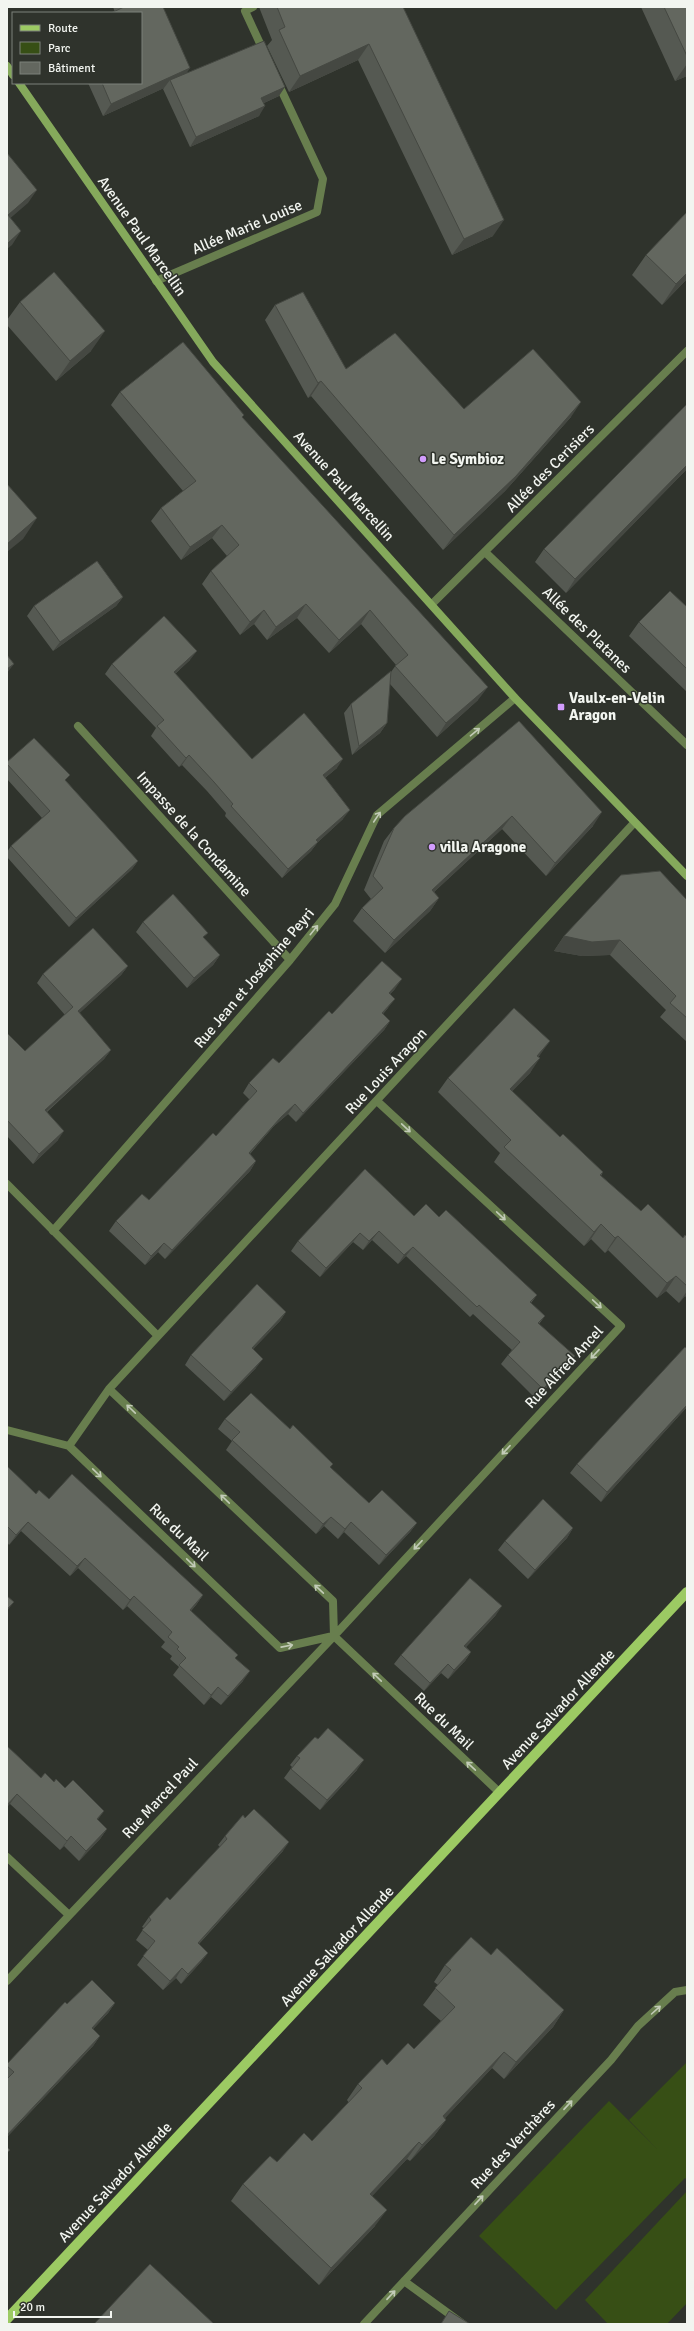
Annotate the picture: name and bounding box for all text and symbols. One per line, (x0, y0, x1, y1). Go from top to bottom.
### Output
legend (12, 12, 142, 84)
text: Route (48, 21, 78, 36)
text: Parc (48, 41, 71, 56)
text: Bâtiment (48, 61, 95, 76)
street label: Avenue Paul Marcellin (94, 173, 190, 299)
street label: Allée Marie Louise (189, 196, 305, 258)
street label: Allée des Cerisiers (502, 420, 598, 516)
street label: Avenue Paul Marcellin (290, 427, 398, 545)
place label: Le Symbioz (431, 450, 504, 468)
marker: Le Symbioz (418, 454, 428, 464)
street label: Allée des Platanes (539, 583, 636, 677)
place label: Vaulx-en-Velin Aragon (569, 689, 665, 724)
marker: Vaulx-en-Velin Aragon (556, 702, 566, 712)
one-way arrow (469, 728, 479, 737)
street label: Impasse de la Condamine (133, 768, 255, 900)
one-way arrow (373, 811, 381, 822)
place label: villa Aragone (439, 838, 526, 856)
marker: villa Aragone (427, 842, 437, 852)
street label: Rue Jean et Joséphine Peyri (190, 904, 318, 1052)
one-way arrow (310, 924, 318, 935)
street label: Rue Louis Aragon (342, 1024, 430, 1118)
one-way arrow (401, 1123, 411, 1133)
one-way arrow (496, 1211, 506, 1220)
one-way arrow (592, 1299, 602, 1308)
street label: Rue Alfred Ancel (521, 1322, 607, 1412)
one-way arrow (591, 1349, 600, 1359)
one-way arrow (126, 1404, 136, 1414)
one-way arrow (502, 1445, 511, 1455)
one-way arrow (92, 1468, 102, 1478)
one-way arrow (220, 1494, 230, 1504)
street label: Rue du Mail (146, 1499, 212, 1565)
one-way arrow (413, 1540, 423, 1550)
one-way arrow (186, 1558, 196, 1567)
one-way arrow (314, 1584, 324, 1593)
one-way arrow (280, 1642, 293, 1650)
street label: Avenue Salvador Allende (498, 1645, 618, 1773)
one-way arrow (372, 1672, 382, 1682)
street label: Rue du Mail (411, 1688, 477, 1754)
street label: Rue Marcel Paul (118, 1754, 202, 1842)
one-way arrow (466, 1762, 477, 1771)
street label: Avenue Salvador Allende (277, 1882, 397, 2010)
one-way arrow (650, 2005, 661, 2014)
street label: Rue des Verchères (467, 2095, 559, 2192)
one-way arrow (563, 2101, 572, 2111)
street label: Avenue Salvador Allende (55, 2118, 175, 2246)
one-way arrow (475, 2195, 484, 2206)
one-way arrow (386, 2290, 395, 2301)
scale bar (14, 2293, 111, 2319)
text: 20 m (20, 2300, 45, 2315)

